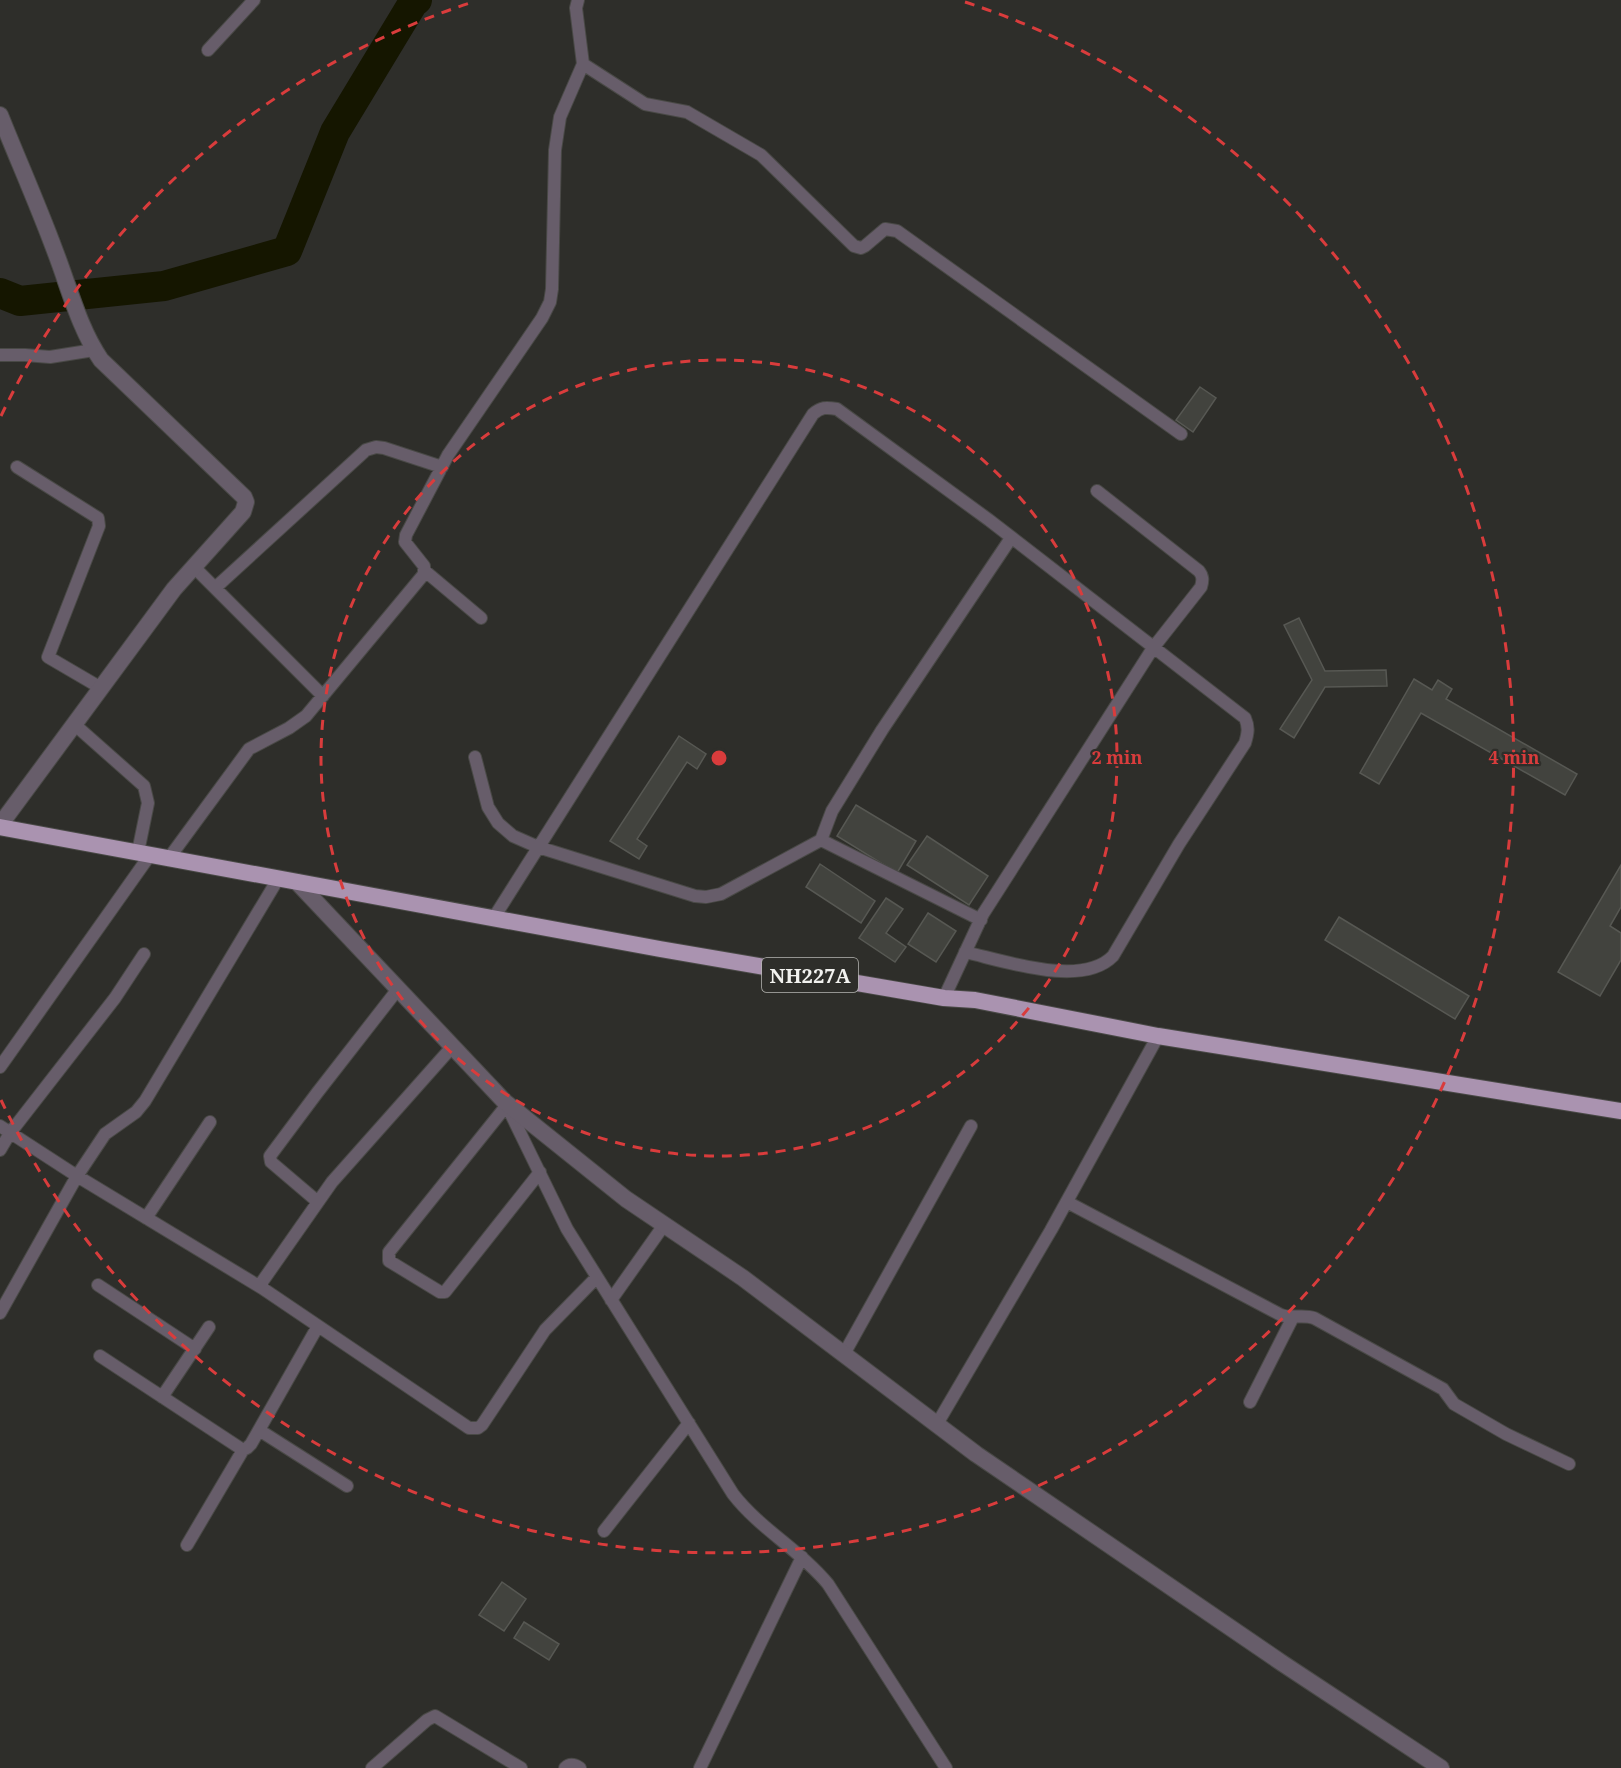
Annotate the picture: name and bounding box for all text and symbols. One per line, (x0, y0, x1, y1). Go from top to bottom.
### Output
text: 2 min (1092, 745, 1142, 769)
text: 4 min (1489, 745, 1539, 769)
centre of rings (709, 748, 729, 768)
road number: NH227A (762, 958, 858, 992)

